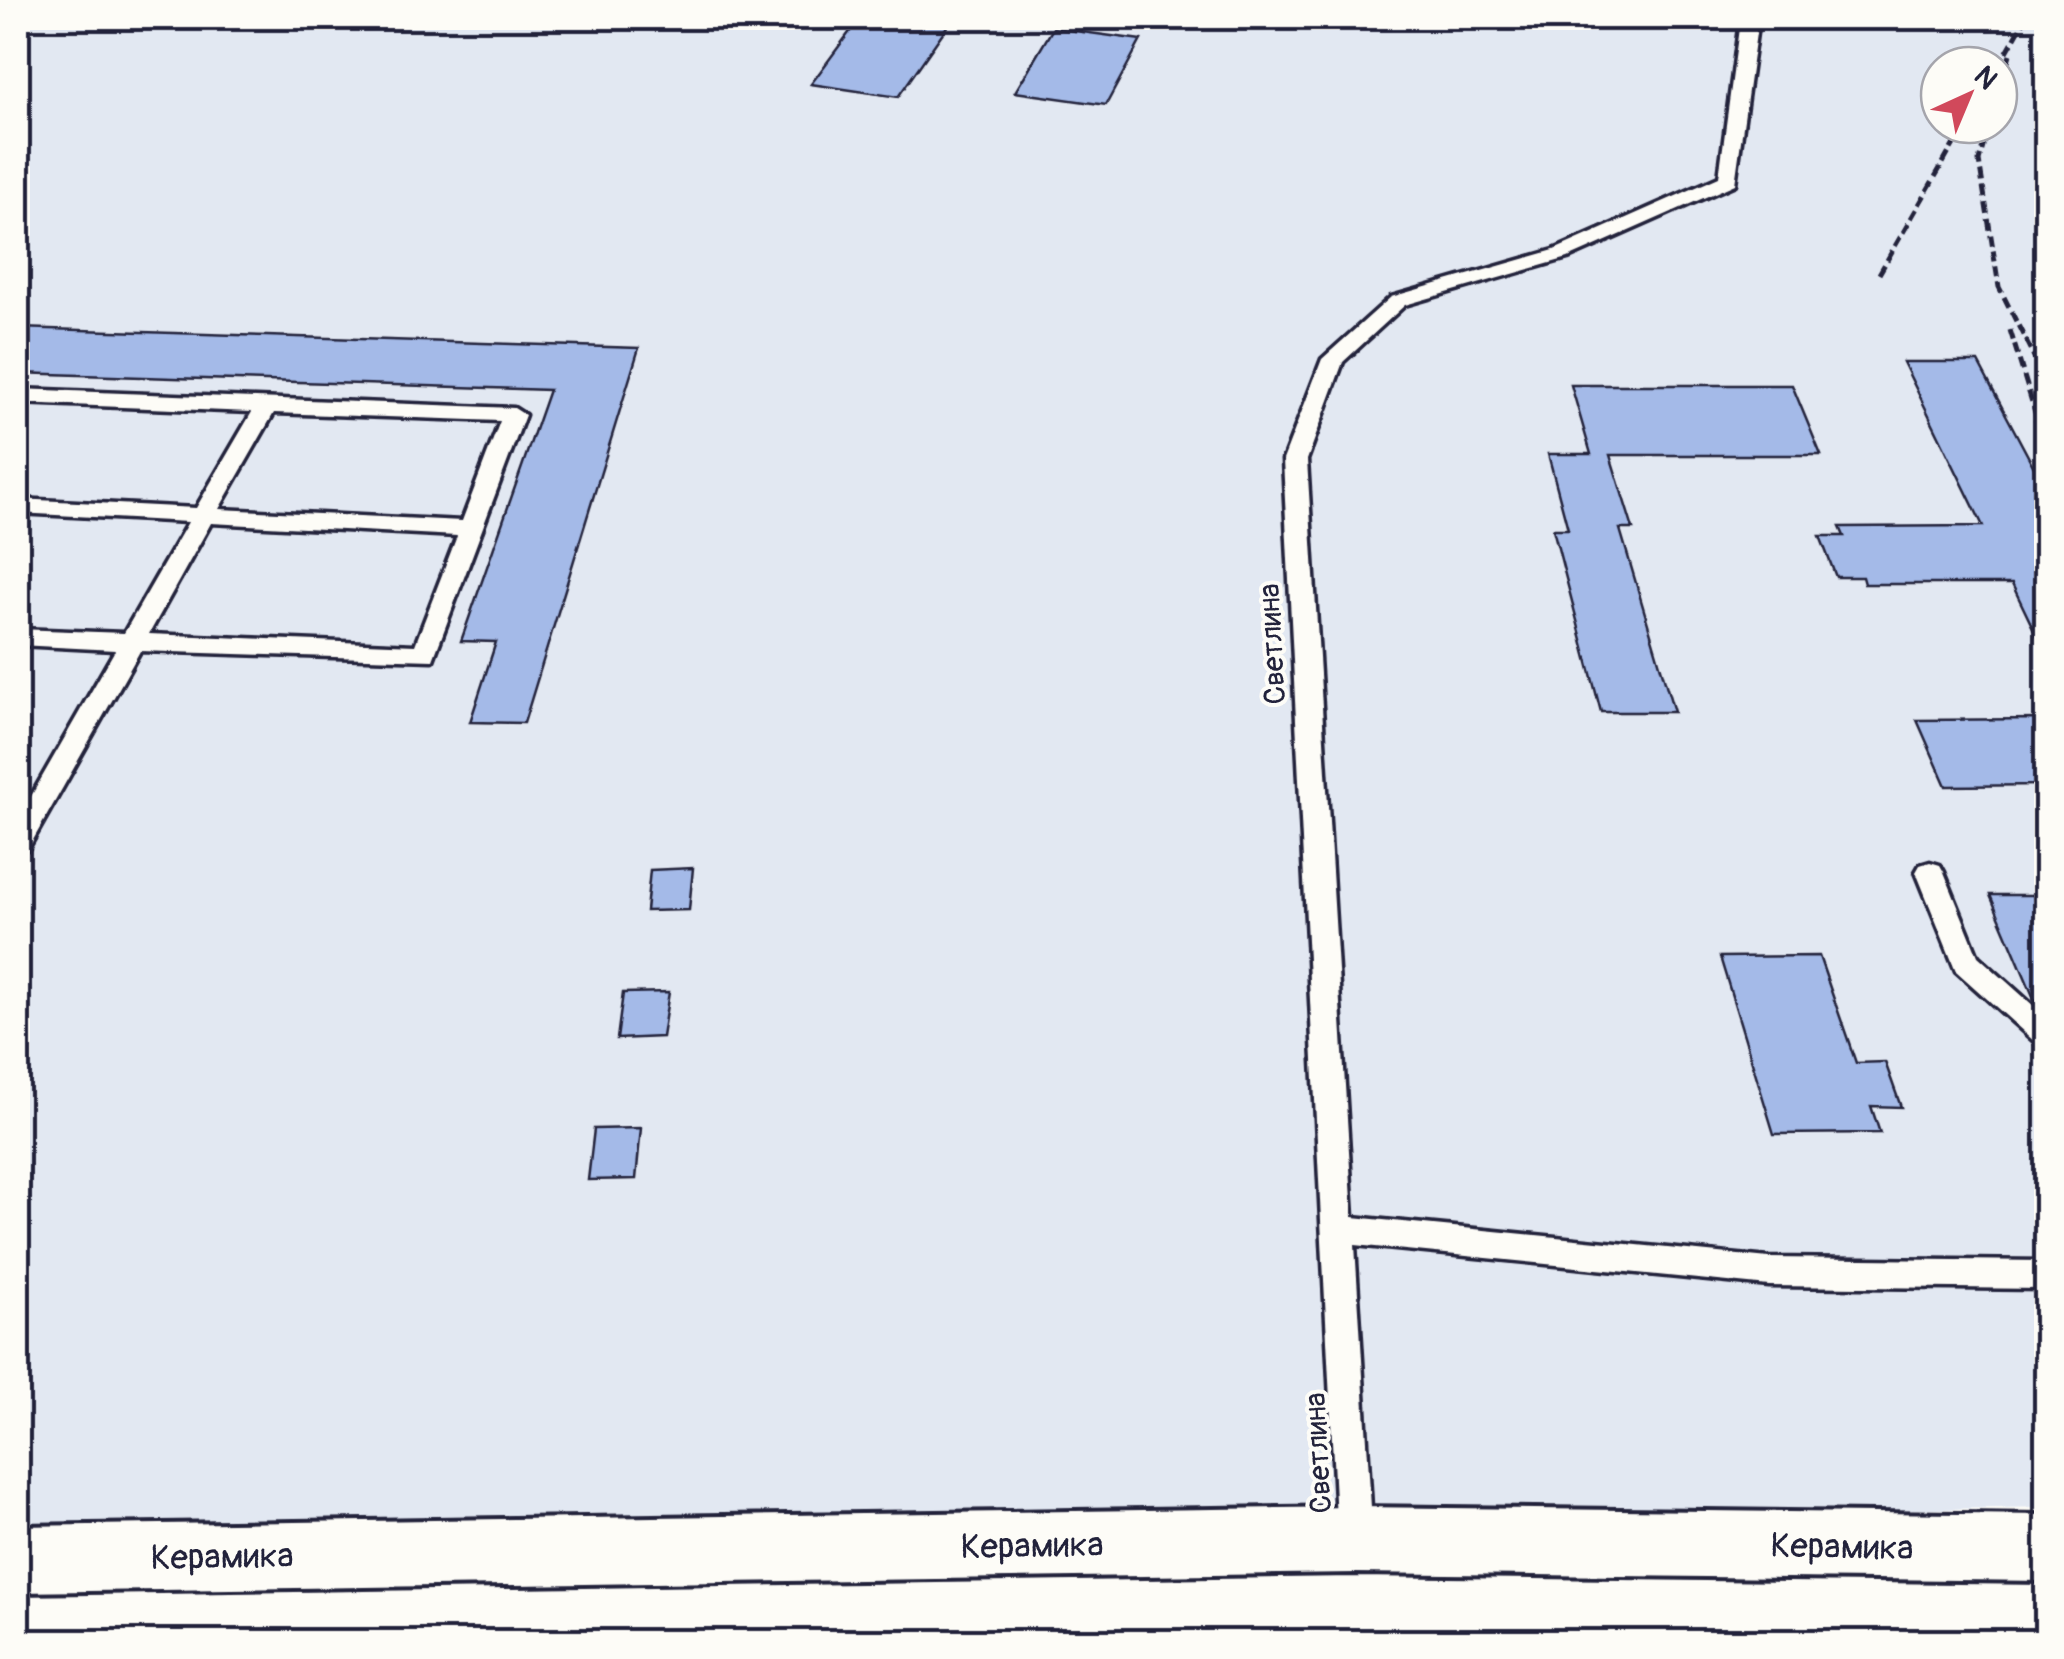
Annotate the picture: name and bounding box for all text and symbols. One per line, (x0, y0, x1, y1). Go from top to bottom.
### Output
north arrow (1919, 45, 2019, 145)
text: N (1966, 59, 2004, 97)
street label: Светлина (1251, 583, 1294, 705)
street label: Светлина (1297, 1392, 1340, 1514)
street label: Керамика (960, 1523, 1104, 1569)
street label: Керамика (1770, 1524, 1914, 1570)
street label: Керамика (150, 1534, 294, 1580)

